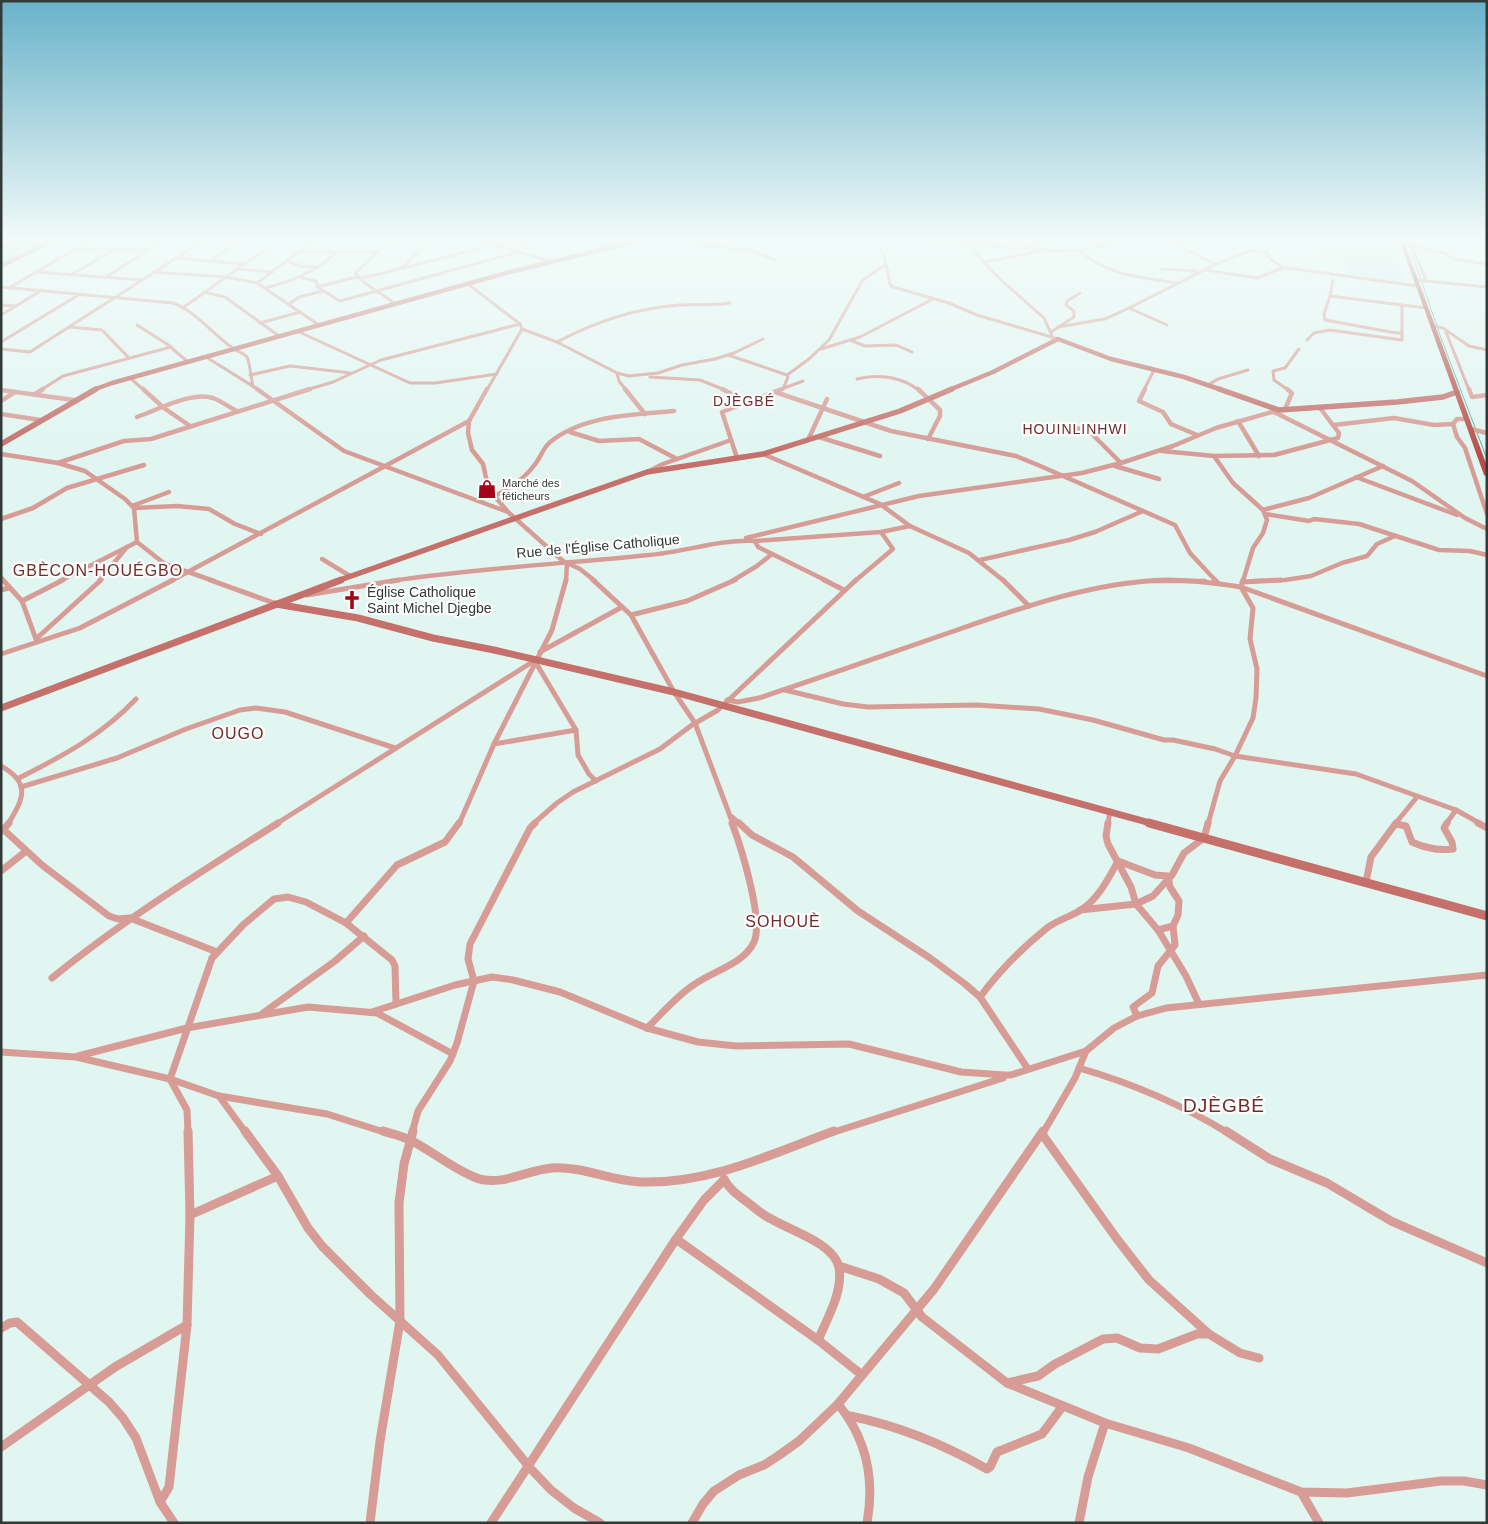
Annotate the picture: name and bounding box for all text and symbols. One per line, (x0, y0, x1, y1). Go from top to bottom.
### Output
district label: DJÈGBÉ (713, 393, 775, 409)
district label: HOUINLINHWI (1022, 421, 1128, 437)
place label: Marché des féticheurs (502, 477, 560, 502)
shop icon: Marché des féticheurs (476, 478, 498, 500)
street label: Rue de l'Église Catholique (516, 531, 680, 561)
district label: GBÈCON-HOUÉGBO (13, 561, 183, 579)
place label: Église Catholique Saint Michel Djegbe (367, 584, 492, 616)
church icon: Église Catholique Saint Michel Djegbe (341, 589, 363, 611)
district label: OUGO (212, 725, 264, 742)
district label: SOHOUÈ (745, 912, 821, 930)
district label: DJÈGBÉ (1183, 1095, 1265, 1116)

